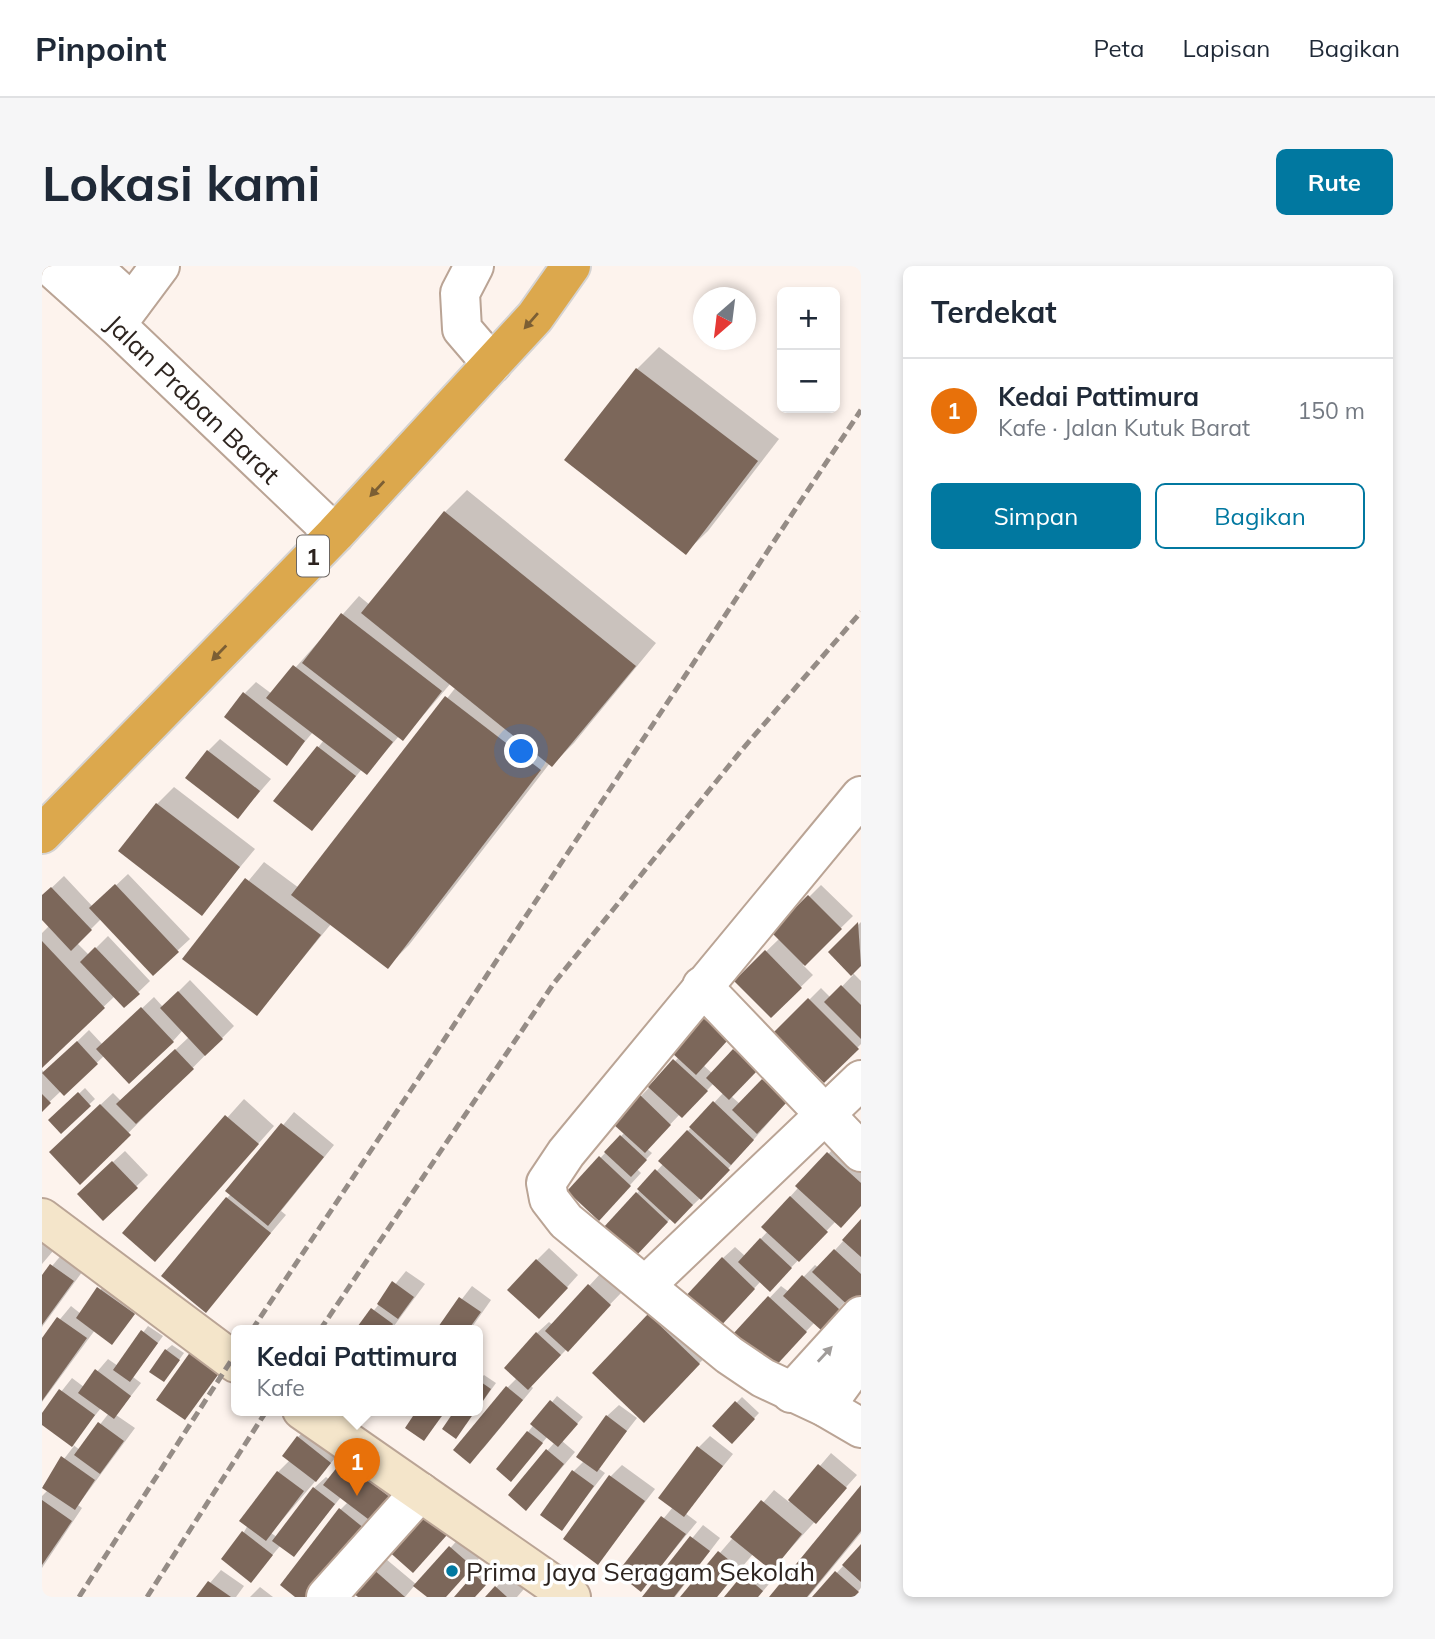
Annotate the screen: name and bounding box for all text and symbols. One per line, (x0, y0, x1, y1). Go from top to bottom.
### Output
text: Pinpoint (35, 28, 167, 69)
text: Peta (1093, 33, 1144, 63)
text: Lapisan (1182, 33, 1270, 63)
text: Bagikan (1308, 33, 1400, 63)
button: Rute (1276, 149, 1393, 215)
text: Lokasi kami (42, 152, 320, 213)
north arrow (693, 287, 756, 350)
map controls (777, 287, 840, 413)
button: + (777, 287, 840, 350)
text: Terdekat (931, 293, 1057, 331)
street label: Jalan Praban Barat (99, 307, 287, 491)
one-way arrow (524, 313, 539, 330)
button: − (777, 350, 840, 413)
text: Kedai Pattimura (998, 380, 1199, 413)
text: 1 (947, 396, 961, 425)
text: 150 m (1297, 396, 1365, 425)
text: Kafe · Jalan Kutuk Barat (998, 413, 1250, 442)
one-way arrow (369, 480, 385, 498)
button: Simpan (931, 483, 1141, 549)
button: Bagikan (1155, 483, 1365, 549)
road number: 1 (297, 536, 329, 576)
one-way arrow (211, 644, 228, 661)
your location (504, 734, 538, 768)
popup (231, 1325, 483, 1416)
text: Kedai Pattimura (256, 1340, 458, 1373)
one-way arrow (817, 1345, 833, 1363)
text: Kafe (256, 1373, 305, 1402)
pin: 1 (334, 1438, 380, 1496)
place label: Prima Jaya Seragam Sekolah (466, 1555, 815, 1588)
marker: Prima Jaya Seragam Sekolah (444, 1563, 460, 1579)

